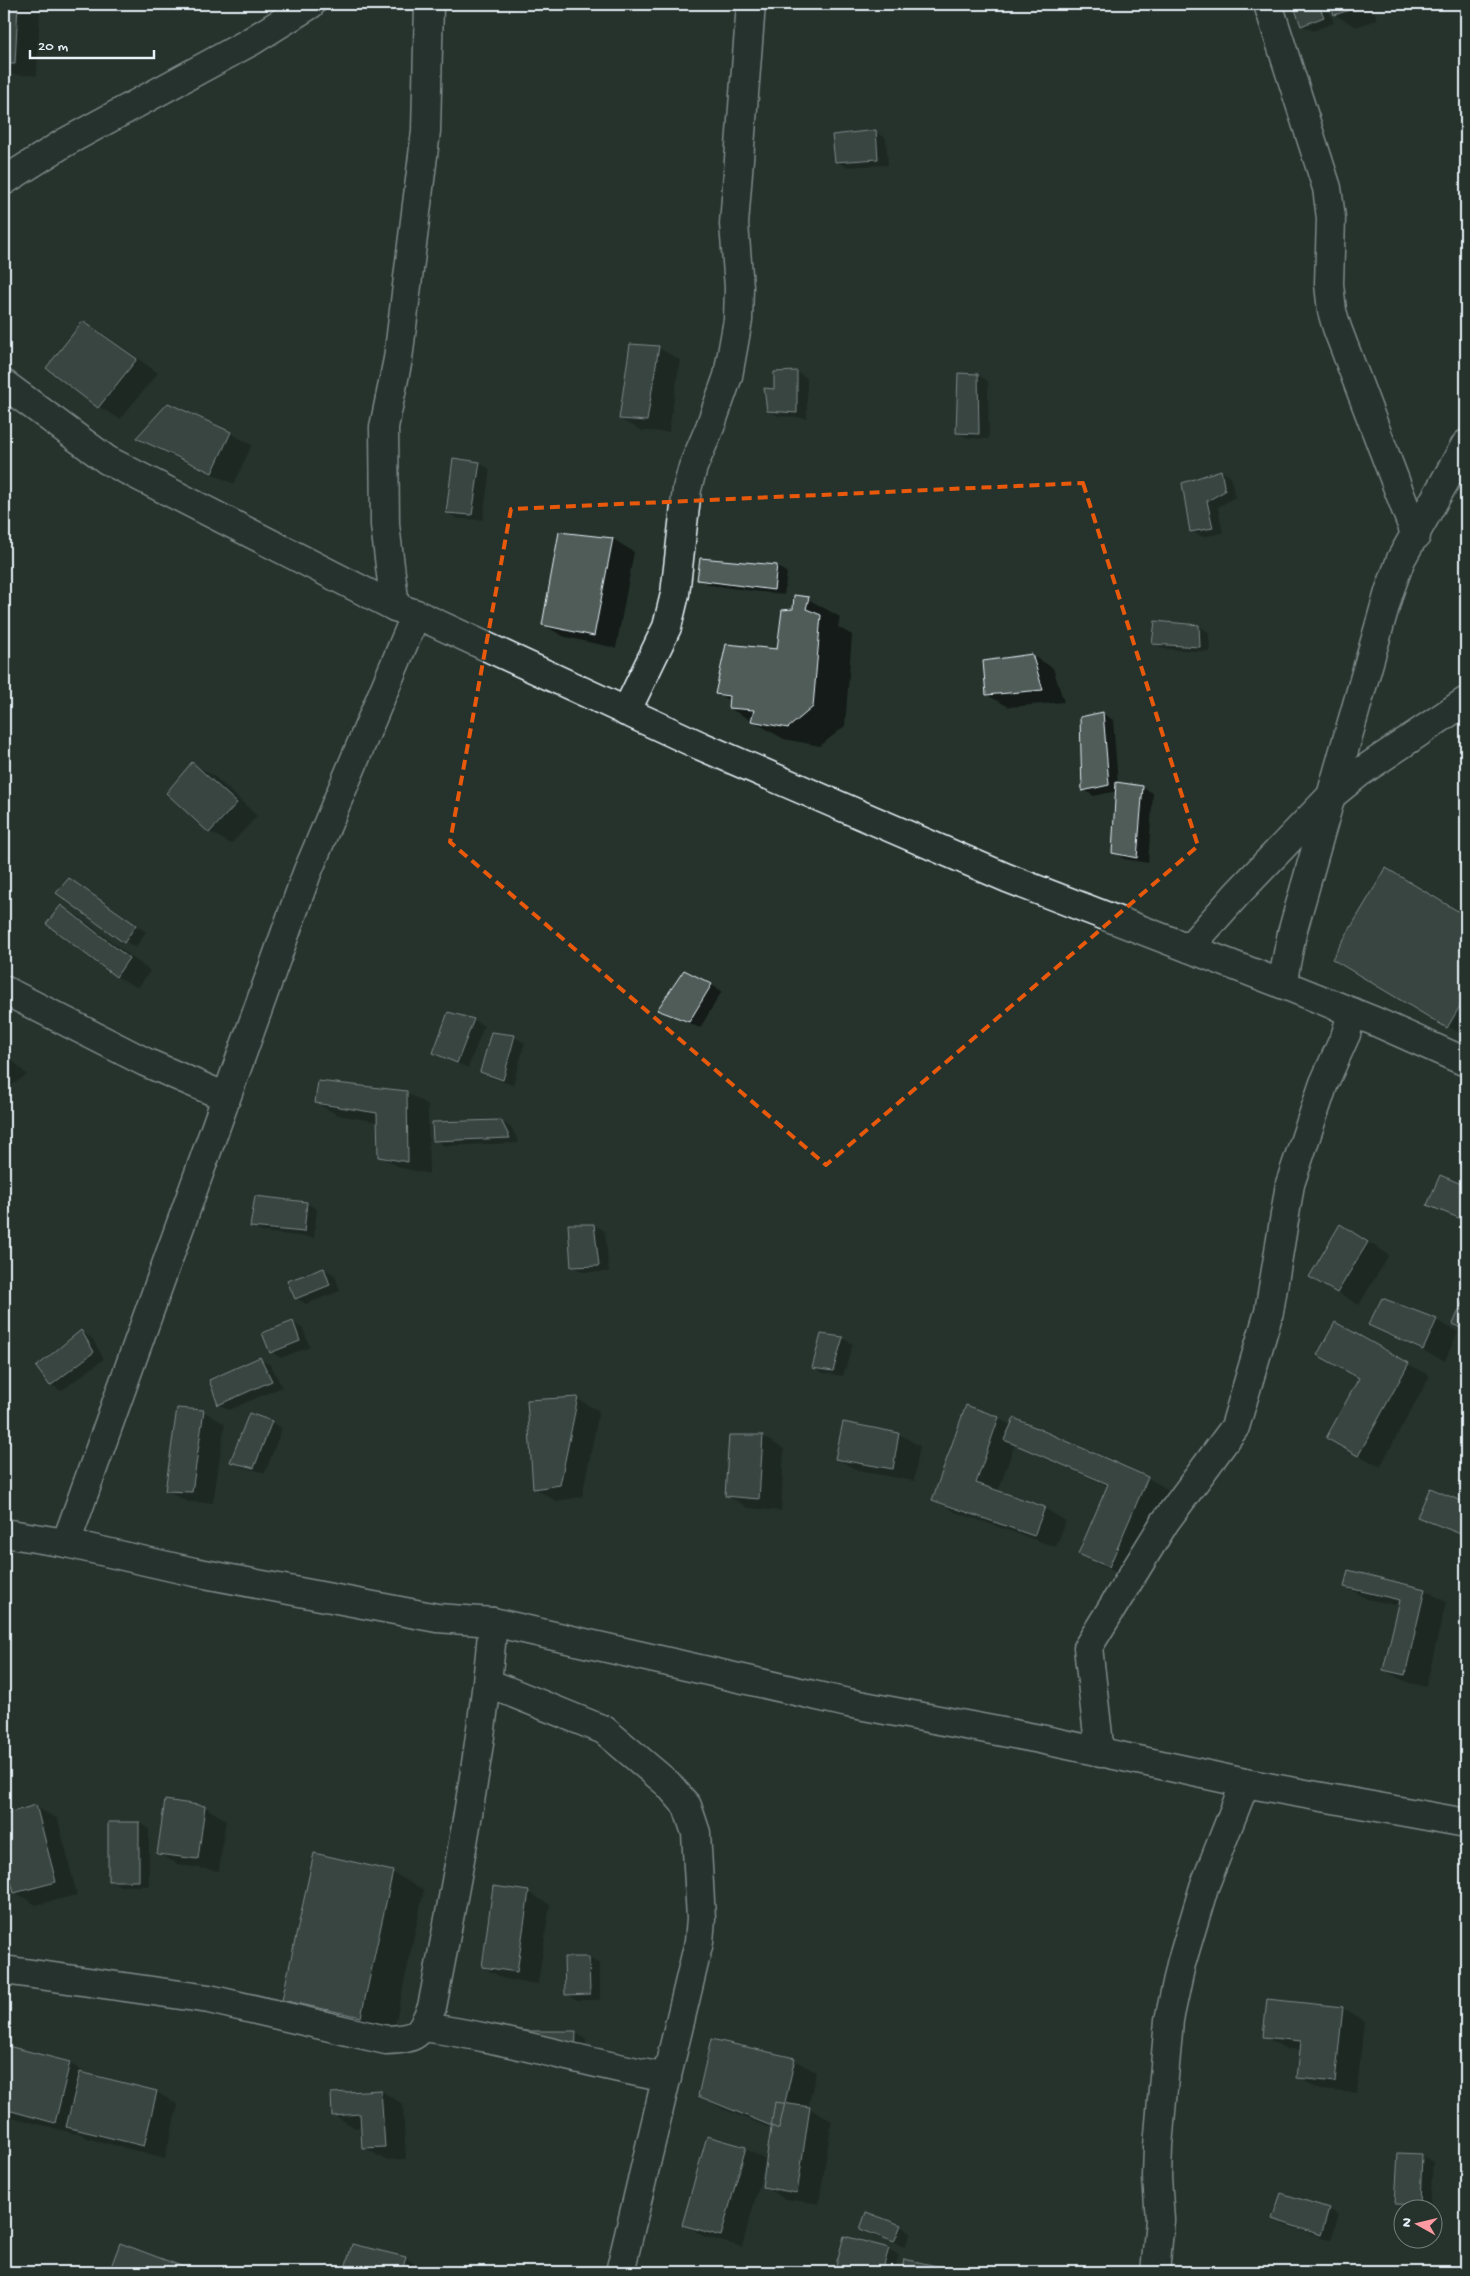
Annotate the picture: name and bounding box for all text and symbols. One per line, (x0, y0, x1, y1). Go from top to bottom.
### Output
scale bar (30, 28, 154, 60)
text: 20 m (38, 38, 68, 56)
north arrow (1392, 2198, 1442, 2248)
text: N (1399, 2217, 1417, 2228)

